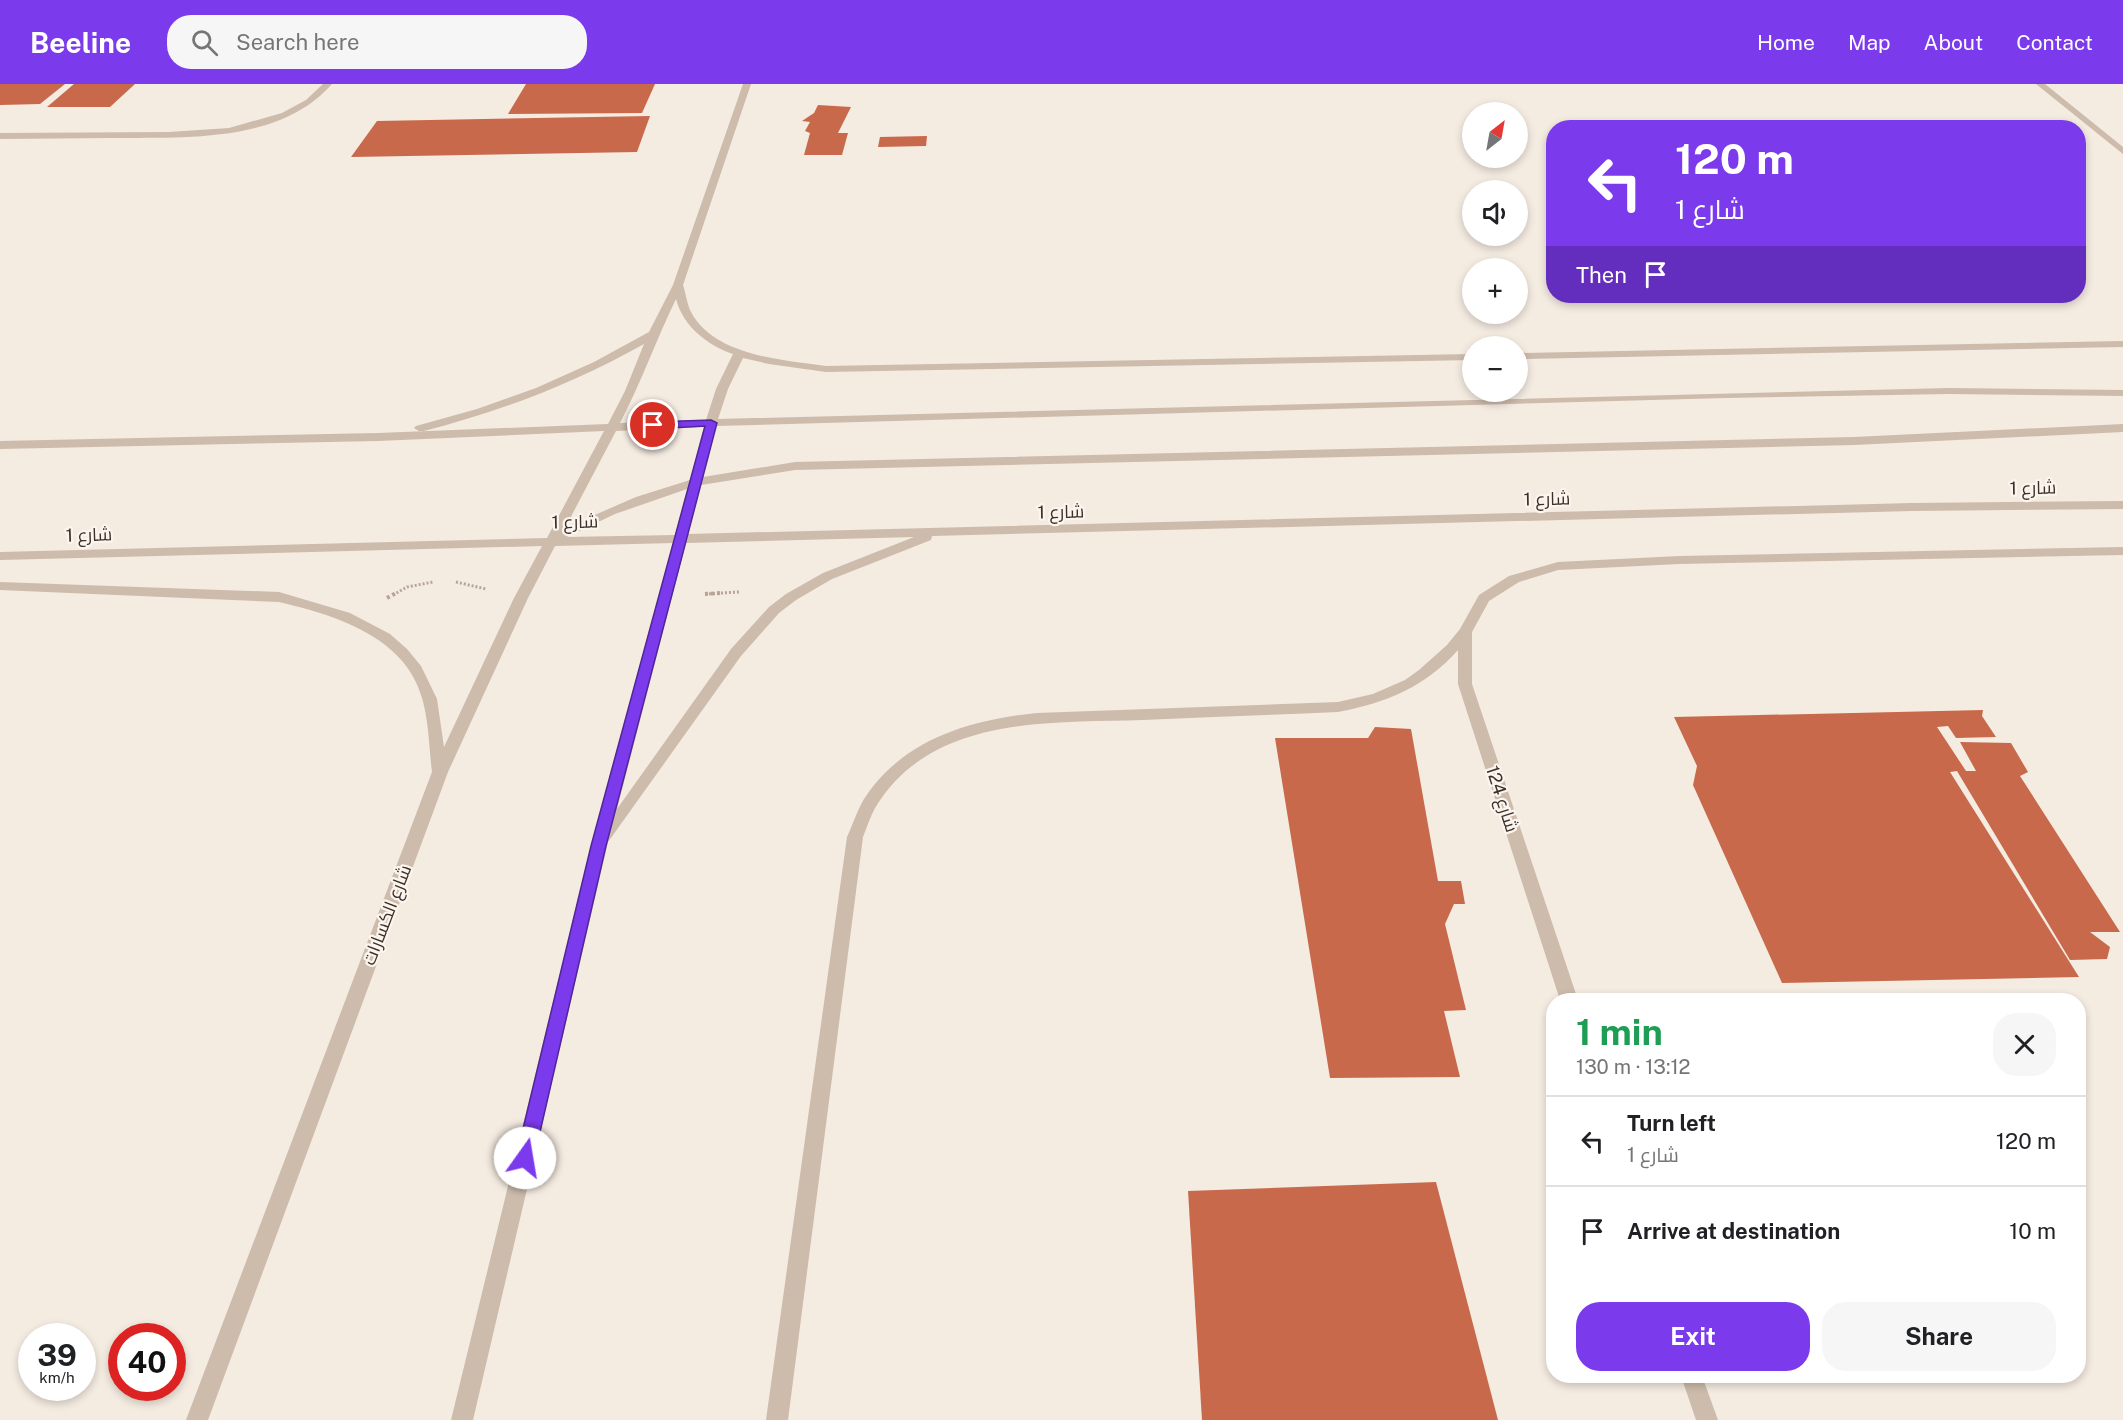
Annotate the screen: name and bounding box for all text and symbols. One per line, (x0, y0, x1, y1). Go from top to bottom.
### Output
search box (167, 15, 587, 69)
text: Beeline (30, 26, 131, 59)
icon: search (188, 26, 221, 59)
text: Search here (236, 29, 360, 55)
text: Home (1757, 30, 1815, 55)
text: Map (1848, 30, 1891, 55)
text: About (1924, 30, 1983, 55)
text: Contact (2016, 30, 2093, 55)
north arrow (1462, 102, 1528, 168)
map controls (1462, 102, 1528, 402)
text: 120 m (1675, 134, 1794, 183)
icon: left (1576, 144, 1654, 222)
button: sound (1462, 180, 1528, 246)
text: شارع 1 (1675, 193, 1745, 225)
button: + (1462, 258, 1528, 324)
icon: arrive (1639, 258, 1672, 291)
text: Then (1576, 262, 1627, 288)
button: − (1462, 336, 1528, 402)
pin (627, 399, 678, 450)
icon: arrive (636, 408, 669, 441)
street label: شارع 1 (2010, 477, 2056, 500)
street label: شارع 1 (1524, 488, 1570, 511)
street label: شارع 1 (1038, 501, 1084, 524)
street label: شارع 1 (552, 511, 598, 534)
street label: شارع 1 (65, 523, 113, 548)
street label: شارع 124 (1480, 763, 1523, 835)
street label: شارع الكسارات (358, 862, 417, 969)
text: 1 min (1576, 1011, 1663, 1053)
button: close (1993, 1013, 2056, 1076)
text: 130 m · 13:12 (1576, 1055, 1691, 1079)
text: Turn left (1627, 1110, 1716, 1136)
icon: left (1576, 1125, 1609, 1158)
position arrow (493, 1126, 557, 1190)
text: 120 m (1996, 1128, 2056, 1154)
text: شارع 1 (1627, 1143, 1679, 1167)
icon: arrive (1576, 1215, 1609, 1248)
text: Arrive at destination (1627, 1218, 1840, 1244)
text: 10 m (2009, 1218, 2056, 1244)
button: Exit (1576, 1302, 1810, 1371)
button: Share (1822, 1302, 2056, 1371)
speed limit sign: 40 (108, 1323, 186, 1401)
text: 39 (37, 1337, 77, 1373)
text: km/h (39, 1369, 75, 1386)

